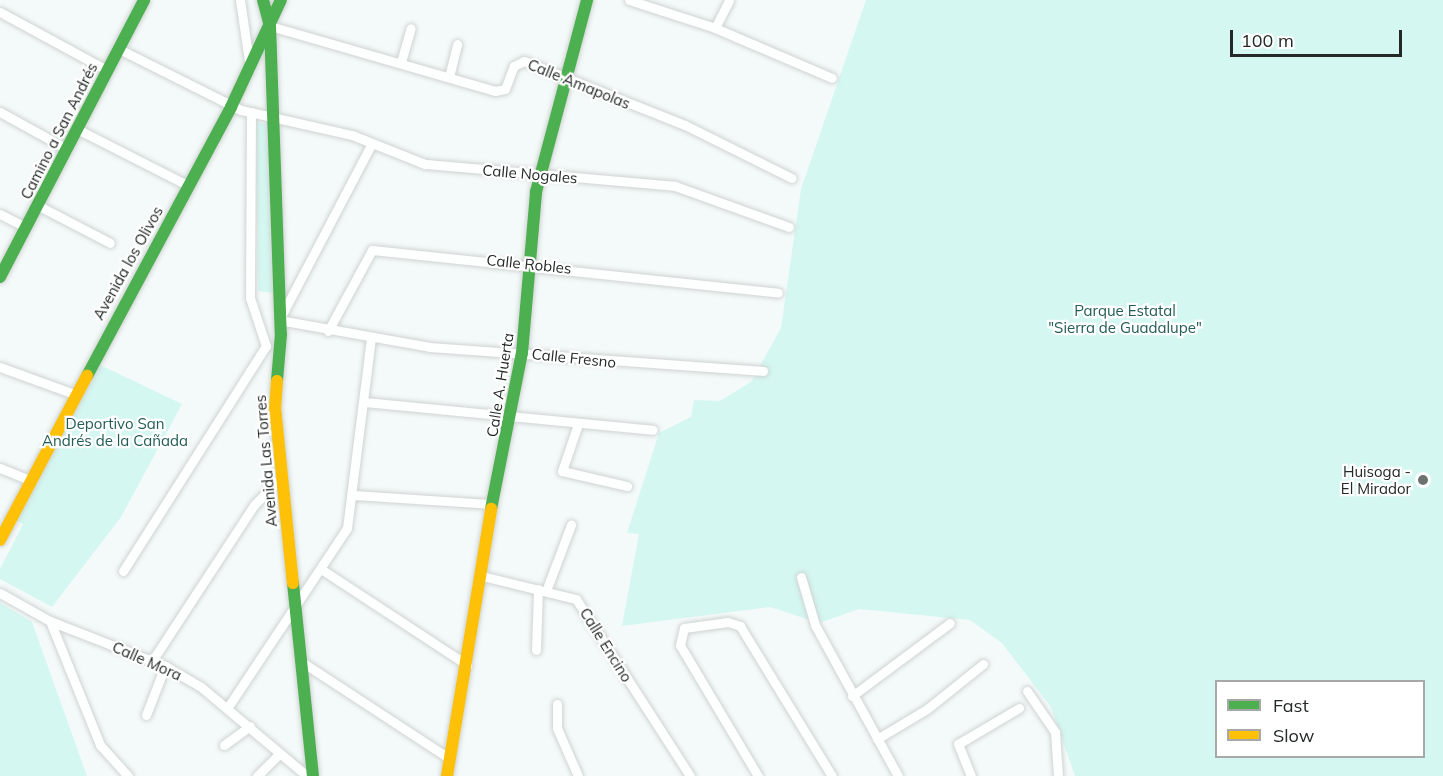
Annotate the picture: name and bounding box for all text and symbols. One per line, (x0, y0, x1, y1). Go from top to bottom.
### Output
scale bar (1233, 18, 1406, 56)
text: 100 m (1241, 29, 1294, 52)
street label: Calle Amapolas (525, 55, 633, 113)
street label: Camino a San Andrés (17, 60, 101, 202)
street label: Calle Nogales (482, 161, 578, 187)
street label: Avenida los Olivos (89, 203, 167, 323)
street label: Calle Robles (486, 251, 572, 277)
park label: Parque Estatal "Sierra de Guadalupe" (1048, 301, 1202, 336)
street label: Calle A. Huerta (483, 332, 517, 438)
street label: Calle Fresno (531, 345, 617, 371)
street label: Avenida Las Torres (251, 394, 281, 528)
park label: Deportivo San Andrés de la Cañada (42, 414, 188, 449)
place label: Huisoga - El Mirador (1341, 462, 1411, 497)
marker: Huisoga - El Mirador (1416, 473, 1430, 487)
street label: Calle Encino (576, 605, 636, 685)
street label: Calle Mora (110, 638, 184, 684)
legend (1215, 680, 1425, 758)
text: Fast (1273, 694, 1309, 717)
text: Slow (1273, 724, 1314, 747)

